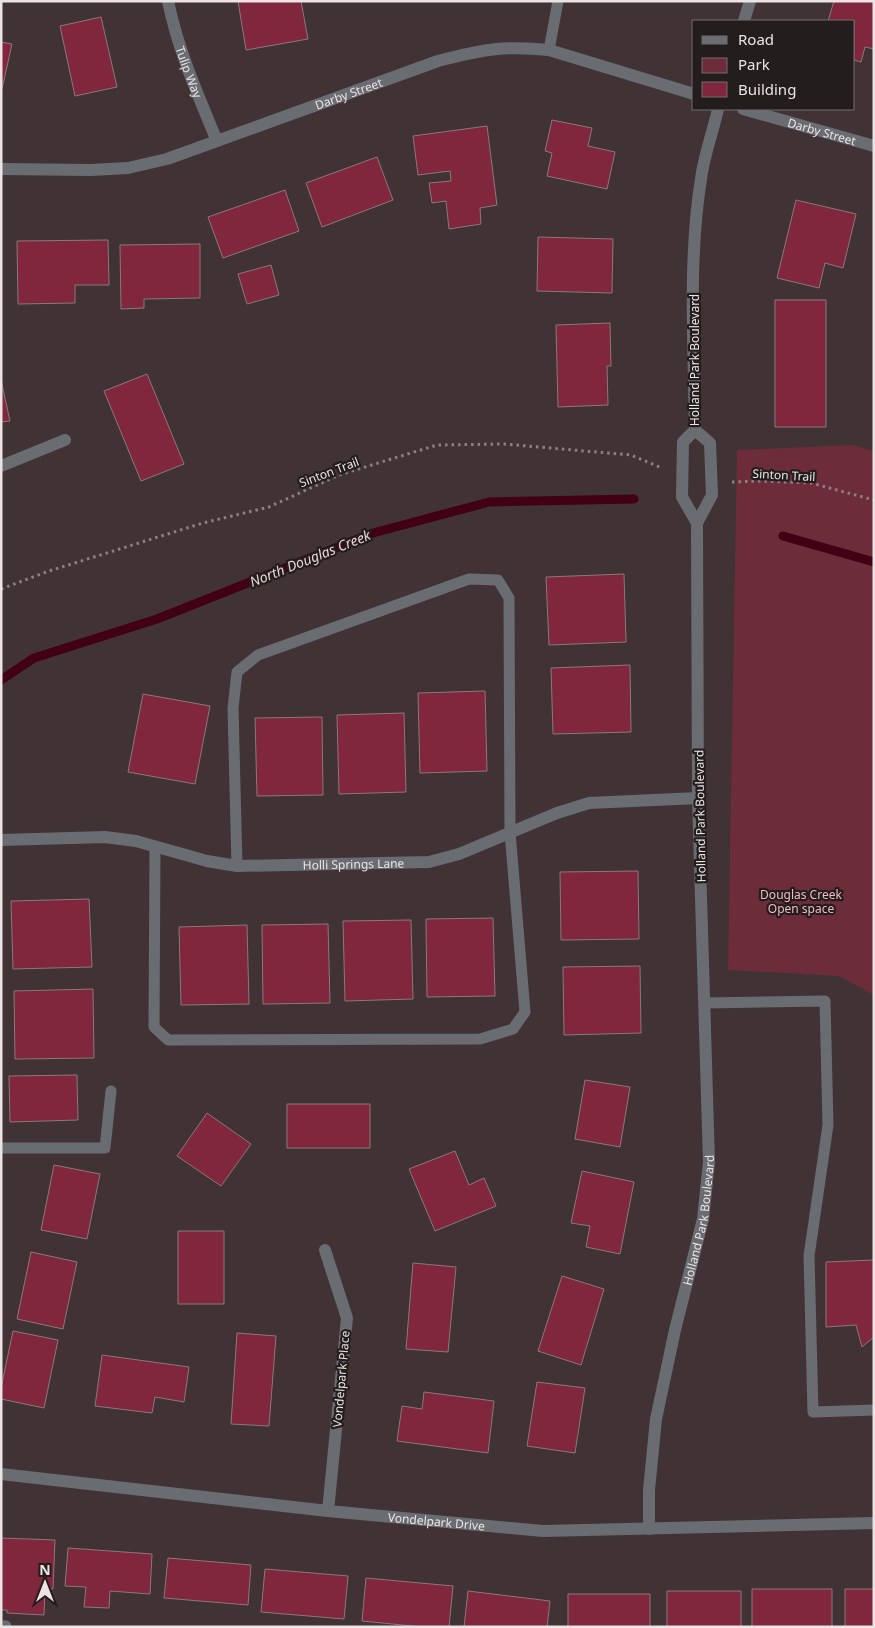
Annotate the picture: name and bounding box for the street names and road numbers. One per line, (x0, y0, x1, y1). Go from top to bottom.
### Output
street label: Tulip Way (172, 44, 207, 101)
street label: Darby Street (312, 73, 385, 113)
street label: Darby Street (786, 114, 859, 149)
street label: Holland Park Boulevard (686, 294, 703, 426)
street label: Sinton Trail (297, 453, 361, 491)
street label: Sinton Trail (752, 465, 816, 485)
street label: Holland Park Boulevard (690, 750, 710, 882)
street label: Holli Springs Lane (303, 854, 405, 873)
street label: Holland Park Boulevard (678, 1155, 718, 1287)
street label: Vondelpark Place (328, 1330, 354, 1428)
street label: Vondelpark Drive (387, 1508, 486, 1534)

